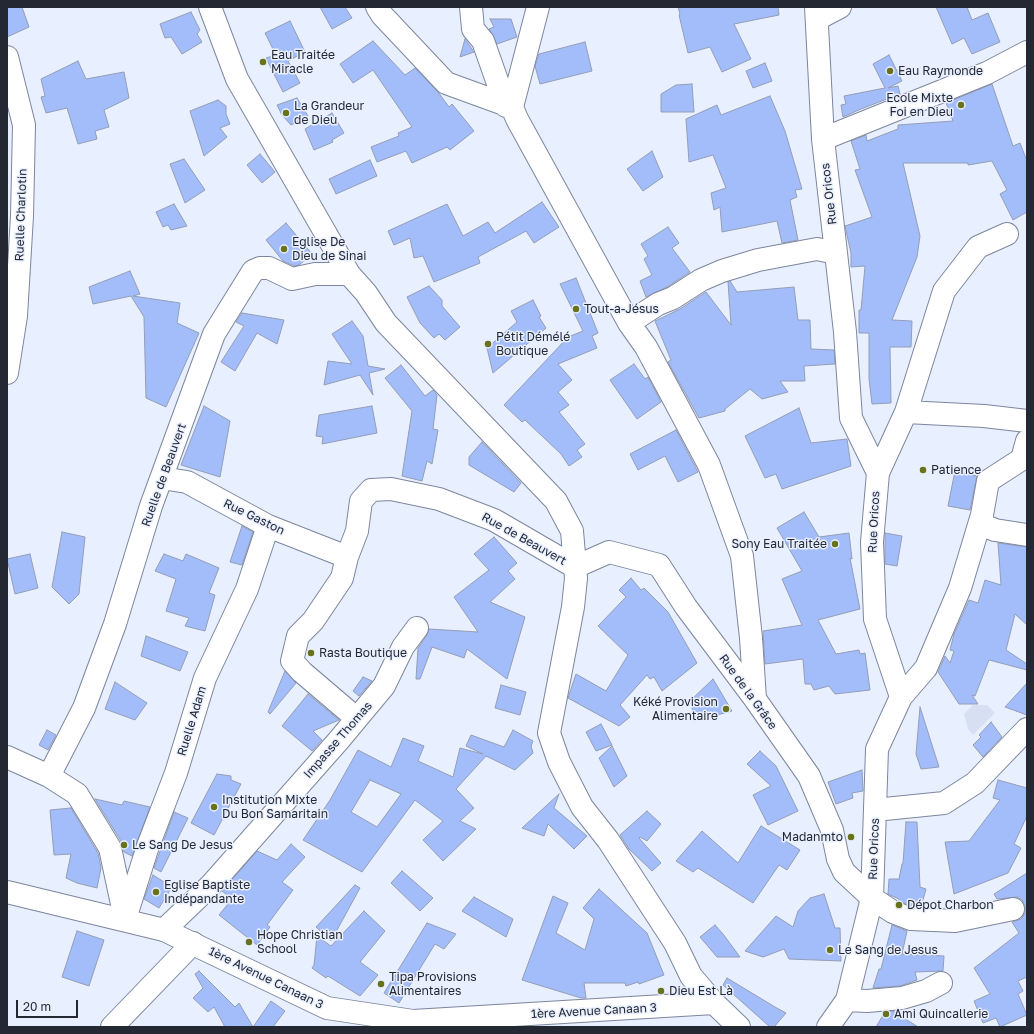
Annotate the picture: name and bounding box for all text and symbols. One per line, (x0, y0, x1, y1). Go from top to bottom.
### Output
place label: Eau Traitée Miracle (271, 48, 335, 76)
marker: Eau Traitée Miracle (258, 57, 268, 67)
place label: Eau Raymonde (898, 64, 983, 78)
marker: Eau Raymonde (885, 66, 895, 76)
place label: Ecole Mixte Foi en Dieu (886, 91, 953, 119)
place label: La Grandeur de Dieu (294, 99, 364, 127)
marker: Ecole Mixte Foi en Dieu (956, 100, 966, 110)
marker: La Grandeur de Dieu (281, 108, 291, 118)
street label: Rue Oricos (818, 162, 840, 226)
street label: Ruelle Charlotin (12, 168, 30, 262)
place label: Eglise De Dieu de Sinai (292, 235, 366, 263)
marker: Eglise De Dieu de Sinai (279, 244, 289, 254)
place label: Tout-a-Jésus (584, 302, 659, 316)
marker: Tout-a-Jésus (571, 304, 581, 314)
place label: Pétit Démélé Boutique (496, 330, 570, 358)
marker: Pétit Démélé Boutique (483, 339, 493, 349)
street label: Ruelle de Beauvert (139, 421, 189, 529)
place label: Patience (931, 463, 981, 477)
marker: Patience (918, 465, 928, 475)
street label: Rue Oricos (865, 491, 883, 553)
street label: Rue Gaston (221, 496, 287, 538)
street label: Rue de Beauvert (479, 510, 569, 568)
place label: Sony Eau Traitée (731, 537, 827, 551)
marker: Sony Eau Traitée (830, 539, 840, 549)
place label: Rasta Boutique (319, 646, 407, 660)
marker: Rasta Boutique (306, 648, 316, 658)
street label: Rue de la Grâce (716, 652, 780, 732)
street label: Ruelle Adam (175, 684, 209, 758)
place label: Kéké Provision Alimentaire (633, 695, 718, 723)
street label: Impasse Thomas (301, 699, 375, 781)
marker: Kéké Provision Alimentaire (721, 704, 731, 714)
place label: Institution Mixte Du Bon Samaritain (222, 793, 328, 821)
marker: Institution Mixte Du Bon Samaritain (209, 802, 219, 812)
street label: Rue Oricos (866, 818, 882, 880)
place label: Madanmto (782, 830, 843, 844)
marker: Madanmto (846, 832, 856, 842)
place label: Le Sang De Jesus (132, 838, 233, 852)
marker: Le Sang De Jesus (119, 840, 129, 850)
place label: Eglise Baptiste Indépandante (164, 878, 250, 906)
marker: Eglise Baptiste Indépandante (151, 887, 161, 897)
place label: Dépot Charbon (907, 898, 994, 912)
marker: Dépot Charbon (894, 900, 904, 910)
place label: Hope Christian School (257, 928, 343, 956)
marker: Hope Christian School (244, 937, 254, 947)
place label: Le Sang de Jesus (838, 943, 938, 957)
street label: 1ère Avenue Canaan 3 (206, 944, 326, 1012)
marker: Le Sang de Jesus (825, 945, 835, 955)
place label: Tipa Provisions Alimentaires (389, 970, 477, 998)
marker: Tipa Provisions Alimentaires (376, 979, 386, 989)
place label: Dieu Est Là (669, 984, 733, 998)
marker: Dieu Est Là (656, 986, 666, 996)
scale bar (18, 992, 80, 1018)
text: 20 m (23, 999, 51, 1014)
street label: 1ère Avenue Canaan 3 (531, 1001, 657, 1021)
place label: Ami Quincallerie (894, 1007, 988, 1021)
marker: Ami Quincallerie (881, 1009, 891, 1019)

